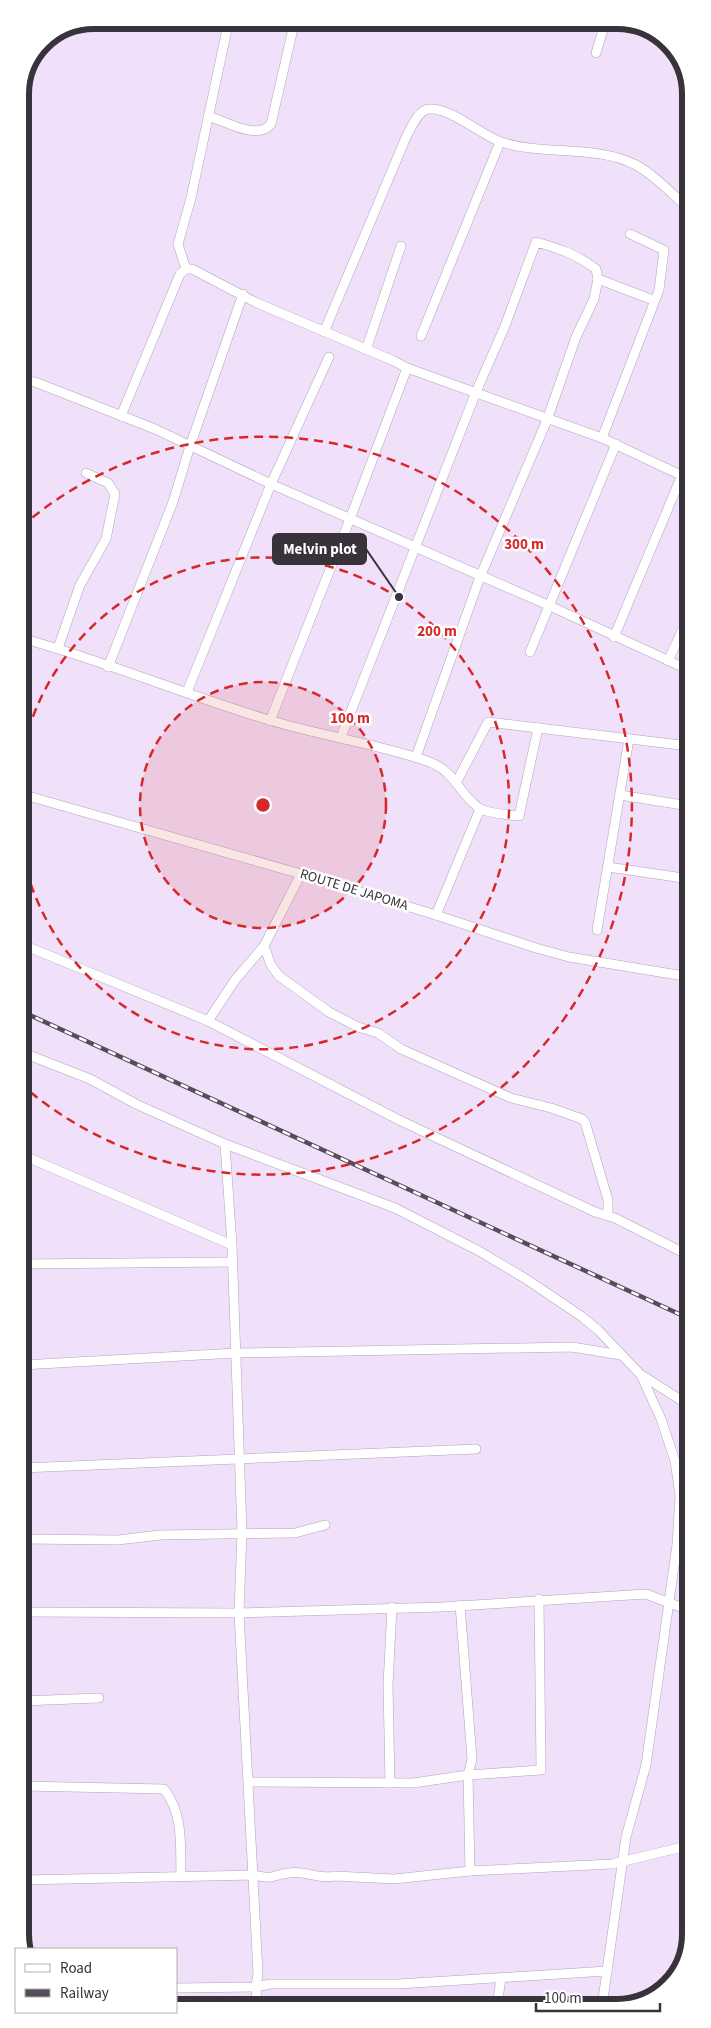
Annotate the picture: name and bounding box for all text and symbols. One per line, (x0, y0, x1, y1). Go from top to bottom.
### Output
callout: Melvin plot (273, 534, 366, 564)
text: 300 m (504, 534, 544, 555)
text: Melvin plot (283, 539, 357, 560)
text: 200 m (417, 621, 457, 642)
text: 100 m (330, 708, 370, 729)
centre of rings (254, 796, 272, 814)
street label: ROUTE DE JAPOMA (297, 864, 411, 916)
legend (15, 1948, 178, 2013)
text: Road (60, 1958, 92, 1979)
scale bar (536, 1980, 660, 2012)
text: Railway (60, 1983, 109, 2004)
text: 100 m (544, 1988, 582, 2009)

